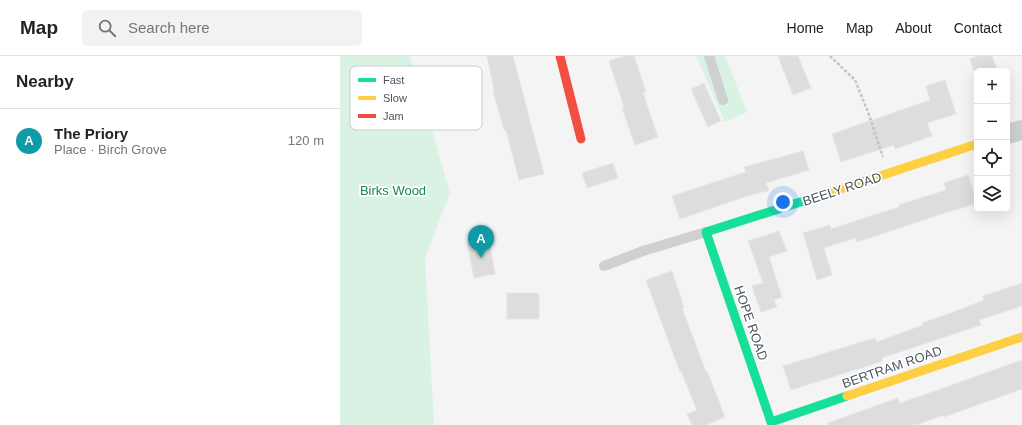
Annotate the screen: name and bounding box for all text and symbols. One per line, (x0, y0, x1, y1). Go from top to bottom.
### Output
search box (82, 10, 362, 46)
text: Map (20, 17, 58, 38)
icon: search (96, 17, 118, 39)
text: Search here (128, 19, 210, 36)
text: Home (787, 20, 824, 36)
text: Map (846, 20, 873, 36)
text: About (895, 20, 932, 36)
text: Contact (954, 20, 1002, 36)
legend (350, 66, 482, 130)
map controls (974, 68, 1010, 212)
button: + (974, 68, 1010, 104)
text: Nearby (16, 72, 74, 91)
text: Fast (383, 74, 404, 86)
text: Slow (383, 92, 407, 104)
button: − (974, 104, 1010, 140)
text: Jam (383, 110, 404, 122)
text: The Priory (54, 125, 128, 142)
text: A (24, 133, 34, 148)
text: 120 m (288, 133, 324, 148)
button: locate (974, 140, 1010, 176)
text: Place · Birch Grove (54, 142, 167, 157)
street label: BEELY ROAD (801, 169, 883, 209)
button: layers (974, 176, 1010, 212)
park label: Birks Wood (360, 183, 426, 198)
your location (773, 192, 793, 212)
pin: A (468, 225, 494, 258)
street label: HOPE ROAD (731, 284, 771, 362)
street label: BERTRAM ROAD (840, 343, 944, 391)

